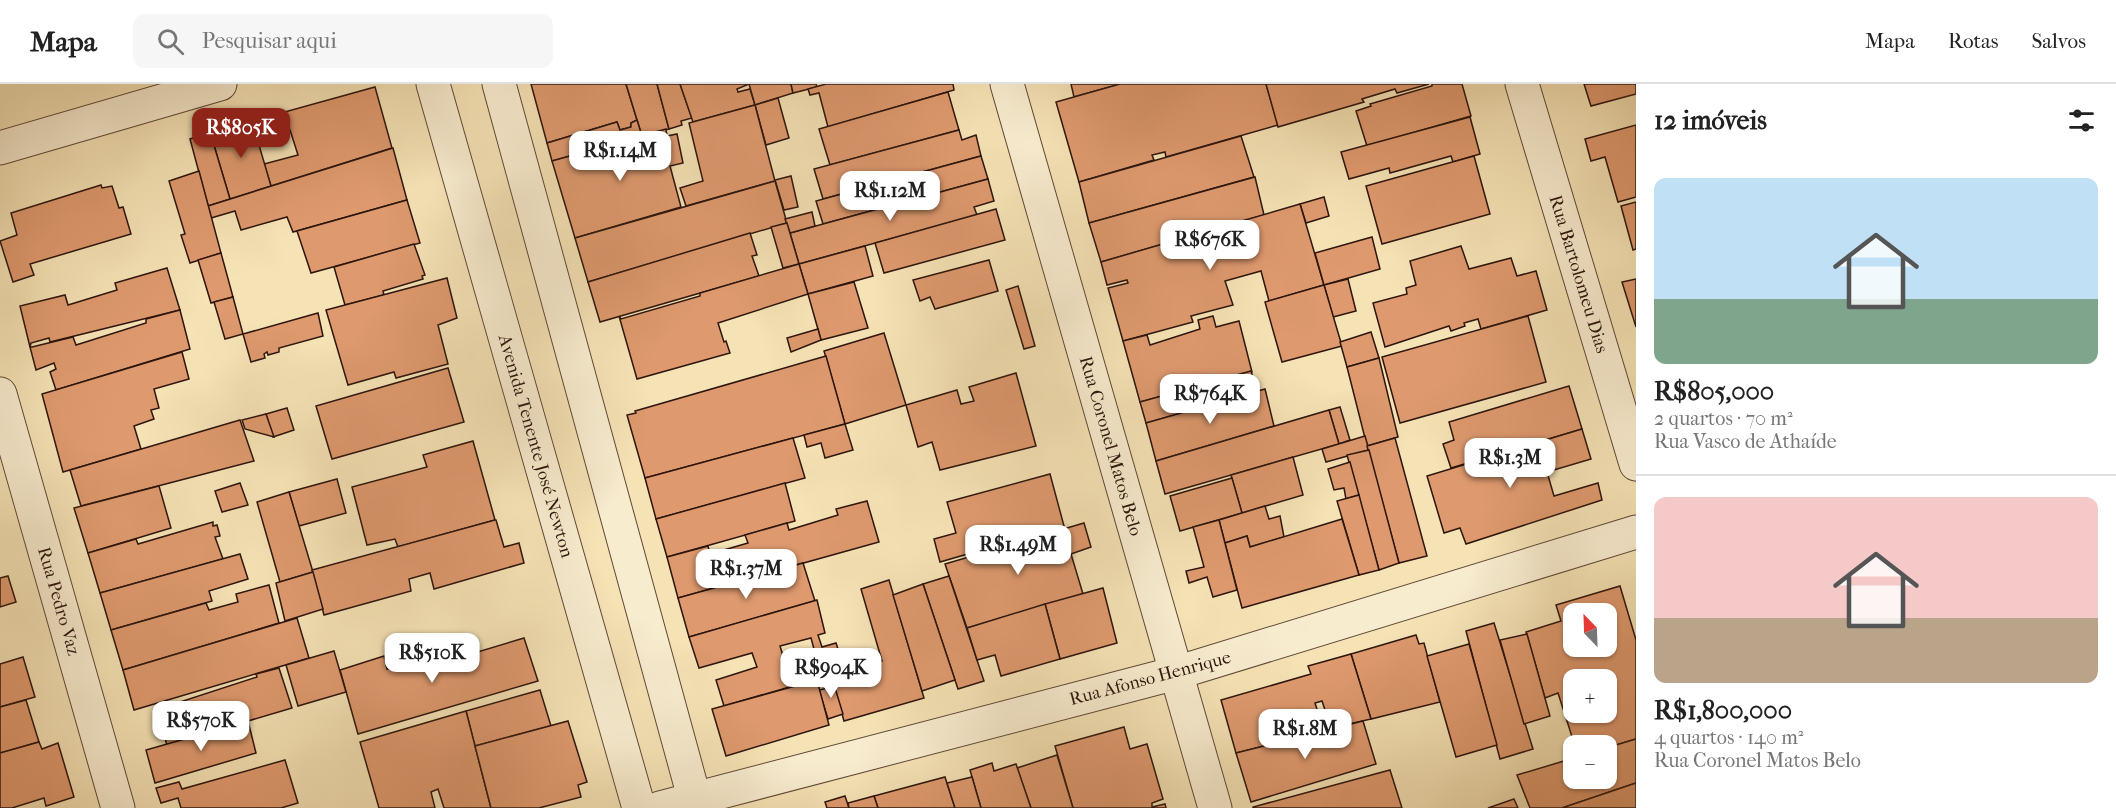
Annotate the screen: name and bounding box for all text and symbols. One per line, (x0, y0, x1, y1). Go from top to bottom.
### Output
search box (133, 14, 553, 68)
text: Mapa (30, 25, 97, 58)
icon: search (154, 25, 187, 58)
text: Pesquisar aqui (202, 28, 337, 54)
text: Mapa (1865, 29, 1915, 53)
text: Rotas (1948, 29, 1998, 53)
text: Salvos (2031, 29, 2086, 53)
icon: filters (2065, 104, 2098, 137)
text: 12 imóveis (1654, 105, 1767, 136)
pin: R$805K (192, 108, 290, 159)
text: R$805K (206, 116, 276, 139)
pin: R$1.14M (565, 131, 675, 182)
text: R$1.14M (583, 139, 657, 162)
pin: R$1.12M (835, 171, 945, 222)
text: R$1.12M (854, 179, 926, 202)
street label: Rua Bartolomeu Dias (1545, 193, 1613, 356)
icon: home (1822, 217, 1930, 325)
pin: R$676K (1161, 220, 1259, 271)
text: R$676K (1174, 228, 1246, 251)
street label: Avenida Tenente José Newton (493, 331, 578, 561)
street label: Rua Coronel Matos Belo (1075, 354, 1146, 539)
pin: R$764K (1161, 374, 1259, 425)
text: R$805,000 (1654, 376, 1774, 407)
text: R$764K (1174, 382, 1246, 405)
text: 2 quartos · 70 m² (1654, 407, 1793, 430)
text: Rua Vasco de Athaíde (1654, 430, 1837, 453)
pin: R$1.3M (1461, 438, 1559, 489)
text: R$1.3M (1479, 446, 1542, 469)
pin: R$1.49M (963, 525, 1073, 576)
text: R$1.49M (979, 533, 1057, 556)
icon: home (1822, 536, 1930, 644)
street label: Rua Pedro Vaz (33, 545, 84, 658)
pin: R$1.37M (691, 549, 801, 600)
text: R$1.37M (710, 557, 782, 580)
north arrow (1563, 603, 1617, 657)
map controls (1563, 603, 1617, 789)
pin: R$510K (383, 633, 481, 684)
text: R$510K (399, 641, 465, 664)
street label: Rua Afonso Henrique (1067, 647, 1233, 710)
pin: R$904K (782, 648, 880, 699)
text: R$904K (794, 656, 868, 679)
button: + (1563, 669, 1617, 723)
text: R$1,800,000 (1654, 695, 1792, 726)
pin: R$570K (152, 701, 250, 752)
text: R$570K (166, 709, 236, 732)
pin: R$1.8M (1256, 709, 1354, 760)
text: R$1.8M (1273, 717, 1337, 740)
text: 4 quartos · 140 m² (1654, 726, 1803, 749)
button: − (1563, 735, 1617, 789)
text: Rua Coronel Matos Belo (1654, 749, 1861, 772)

